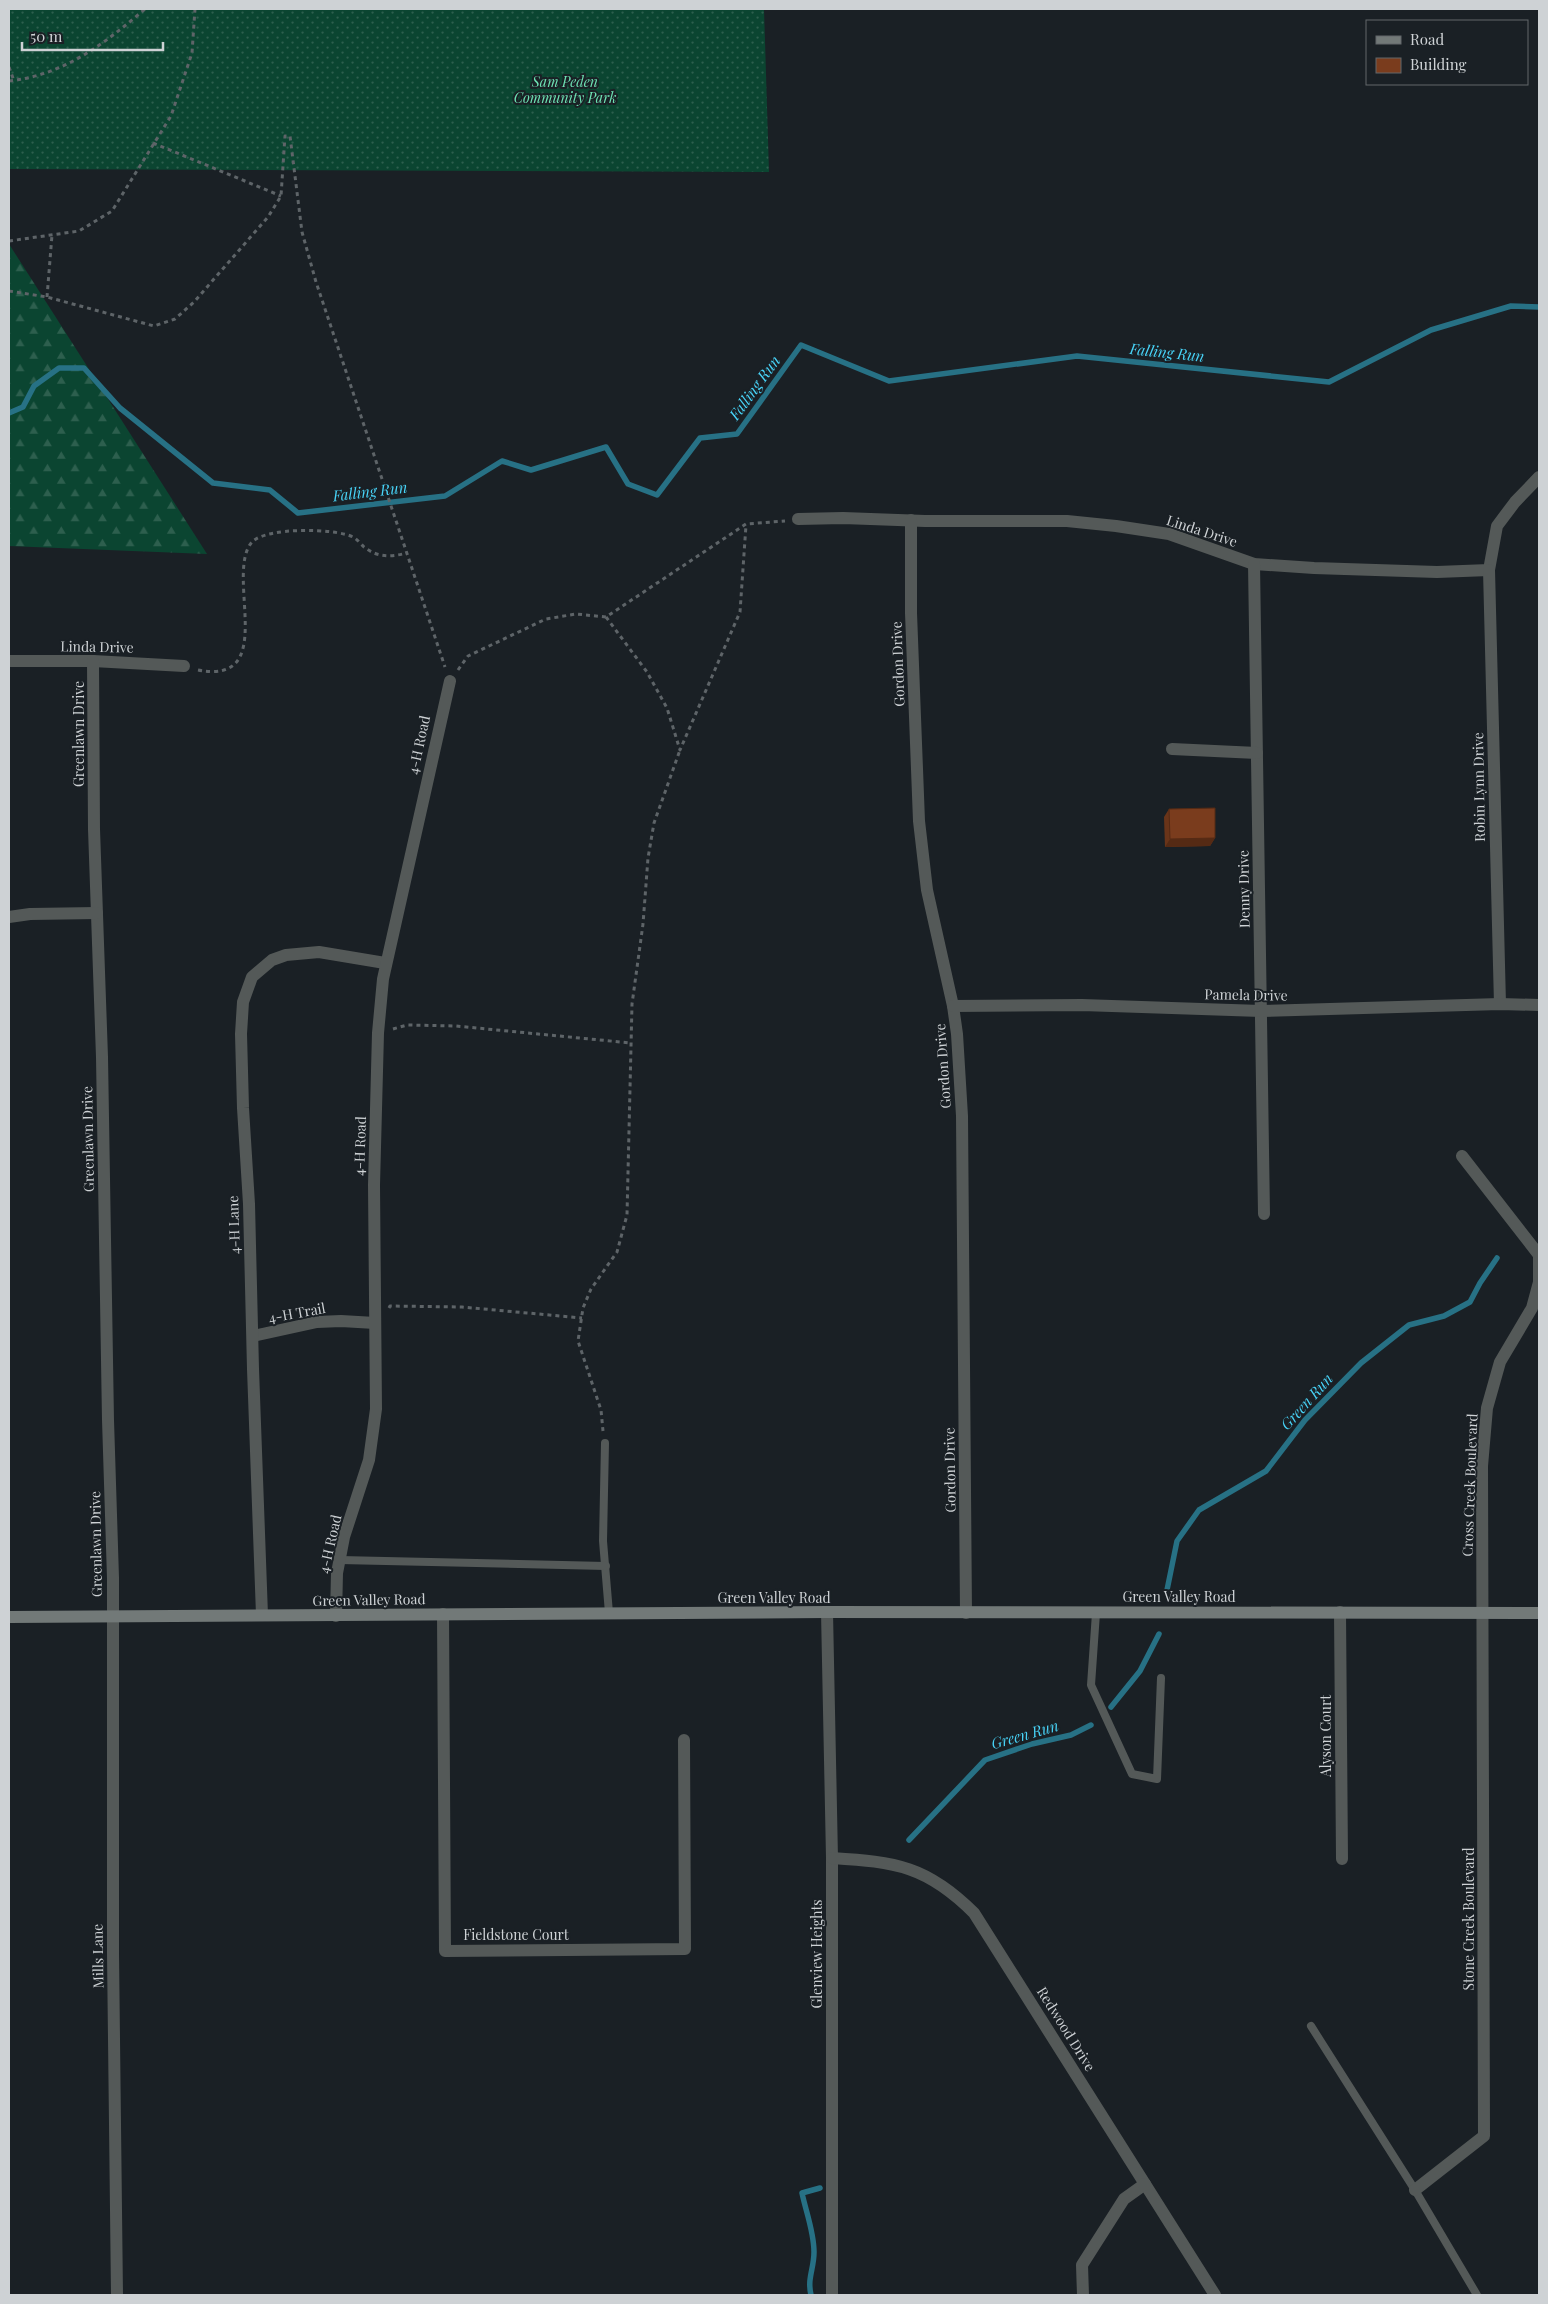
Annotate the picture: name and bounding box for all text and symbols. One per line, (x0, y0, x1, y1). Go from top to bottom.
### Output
scale bar (22, 20, 164, 52)
legend (1366, 20, 1528, 85)
text: 50 m (30, 26, 63, 46)
text: Road (1410, 29, 1444, 49)
text: Building (1410, 54, 1467, 74)
park label: Sam Peden Community Park (514, 72, 616, 107)
water label: Falling Run (1128, 338, 1205, 366)
water label: Falling Run (723, 351, 784, 424)
water label: Falling Run (330, 477, 408, 506)
street label: Linda Drive (1164, 510, 1240, 551)
street label: Gordon Drive (887, 621, 908, 707)
street label: Linda Drive (60, 636, 134, 657)
street label: Greenlawn Drive (69, 681, 88, 787)
street label: 4-H Road (403, 714, 434, 776)
street label: Robin Lynn Drive (1468, 732, 1489, 842)
street label: Denny Drive (1233, 850, 1254, 928)
street label: Pamela Drive (1204, 984, 1288, 1005)
street label: Gordon Drive (930, 1023, 955, 1109)
street label: Greenlawn Drive (77, 1086, 98, 1192)
street label: 4-H Road (349, 1116, 370, 1176)
street label: 4-H Lane (223, 1195, 244, 1255)
street label: 4-H Trail (267, 1298, 327, 1327)
water label: Green Run (1276, 1369, 1337, 1434)
street label: Cross Creek Boulevard (1458, 1413, 1481, 1557)
street label: Gordon Drive (939, 1427, 960, 1513)
street label: Greenlawn Drive (85, 1491, 106, 1597)
street label: 4-H Road (314, 1513, 346, 1575)
street label: Green Valley Road (1122, 1587, 1236, 1606)
street label: Green Valley Road (717, 1588, 831, 1607)
street label: Green Valley Road (312, 1589, 426, 1610)
street label: Alyson Court (1316, 1694, 1335, 1778)
water label: Green Run (989, 1715, 1061, 1753)
street label: Stone Creek Boulevard (1459, 1847, 1478, 1991)
street label: Glenview Heights (807, 1899, 826, 2009)
street label: Mills Lane (87, 1923, 108, 1989)
street label: Fieldstone Court (463, 1925, 570, 1944)
street label: Redwood Drive (1033, 1983, 1100, 2075)

